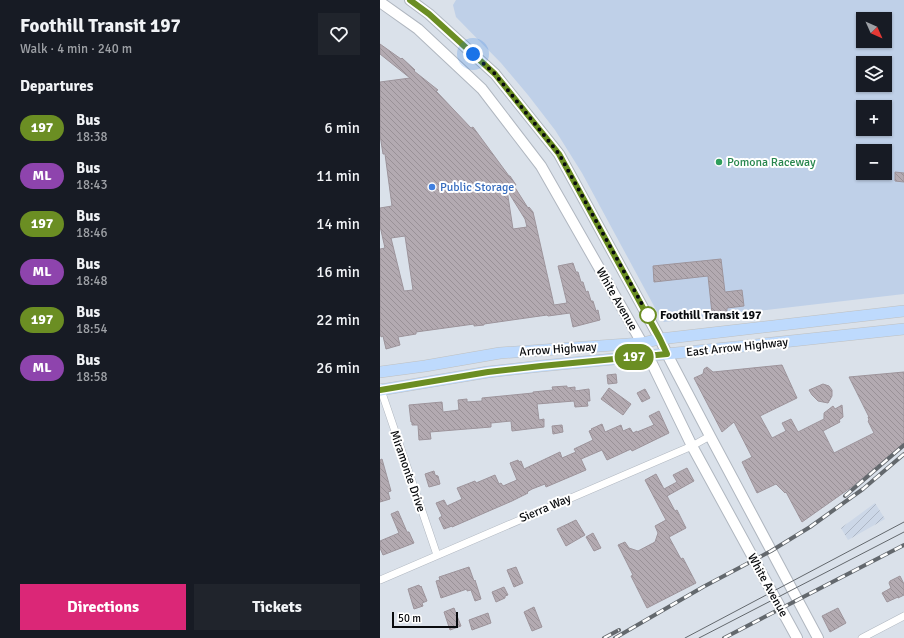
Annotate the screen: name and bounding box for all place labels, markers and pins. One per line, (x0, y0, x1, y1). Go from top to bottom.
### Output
place label: Pomona Raceway (727, 155, 816, 170)
marker: Pomona Raceway (714, 157, 724, 167)
place label: Public Storage (440, 180, 514, 195)
marker: Public Storage (427, 182, 437, 192)
marker: Foothill Transit 197 (639, 306, 657, 324)
place label: Foothill Transit 197 (660, 308, 762, 323)

